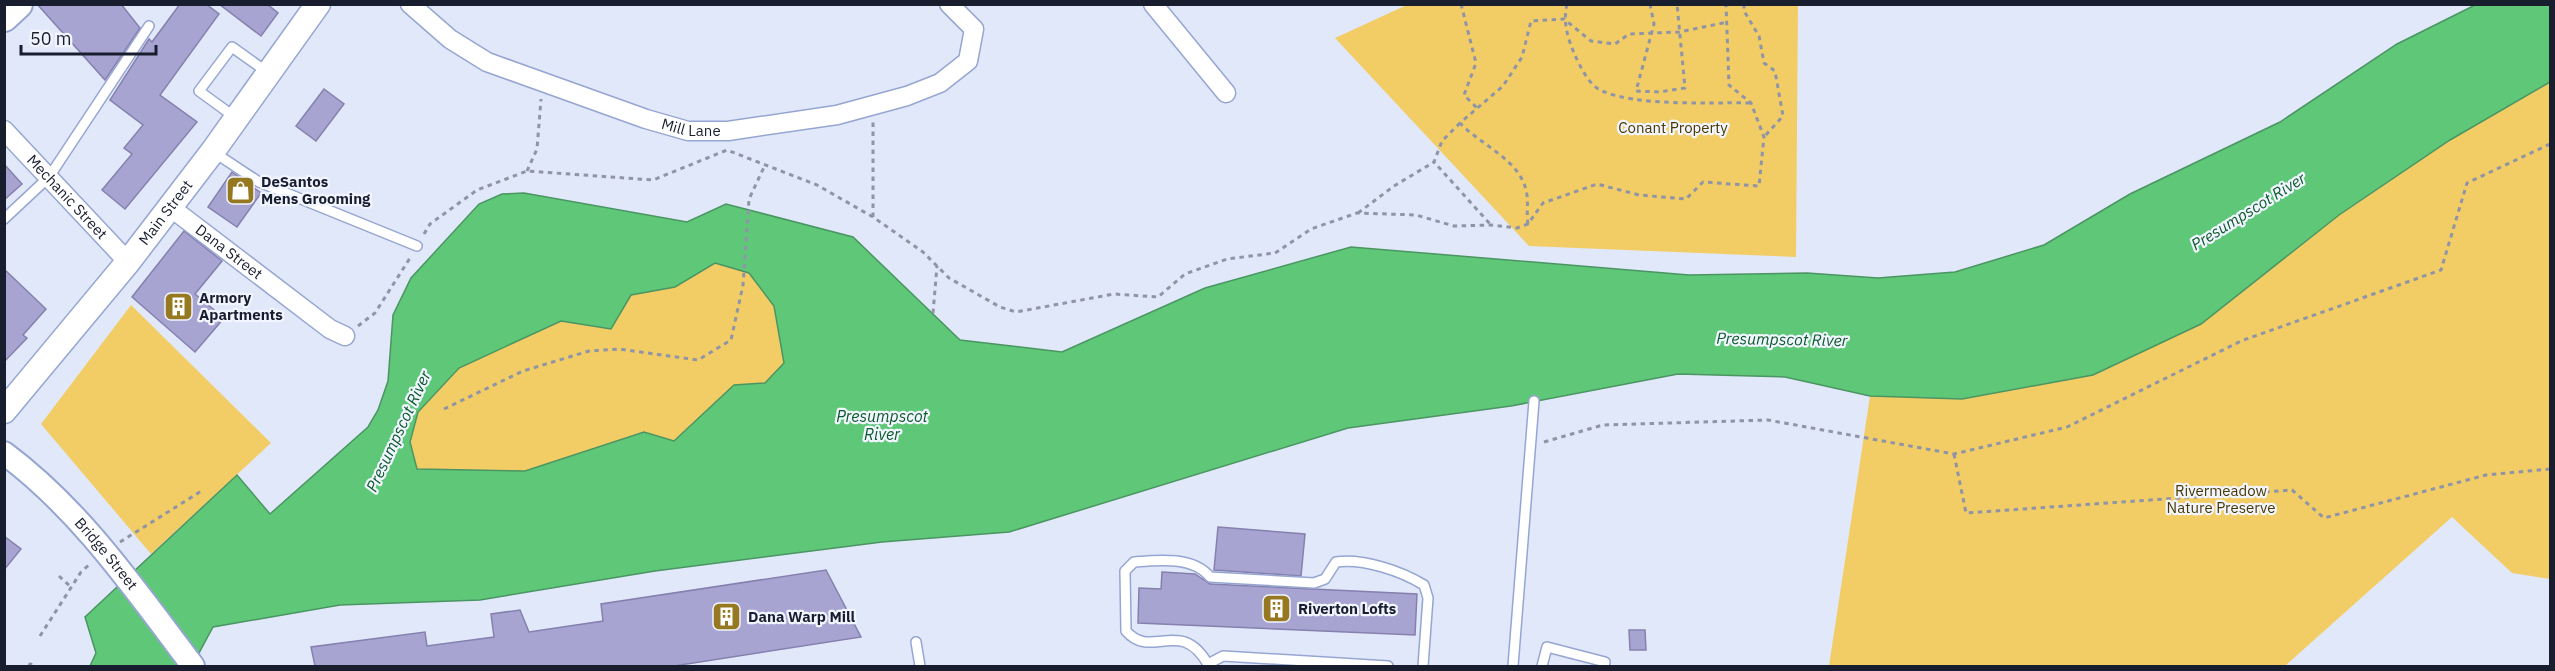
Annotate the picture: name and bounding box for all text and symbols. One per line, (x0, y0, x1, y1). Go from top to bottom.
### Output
scale bar (21, 18, 156, 56)
text: 50 m (30, 27, 72, 50)
street label: Mill Lane (659, 114, 721, 140)
park label: Conant Property (1618, 118, 1728, 137)
street label: Mechanic Street (23, 150, 112, 243)
water label: Presumpscot River (2187, 167, 2310, 254)
place label: DeSantos Mens Grooming (261, 172, 371, 208)
shop icon: DeSantos Mens Grooming (224, 175, 256, 207)
street label: Main Street (134, 176, 196, 249)
street label: Dana Street (192, 220, 266, 283)
place label: Armory Apartments (199, 288, 283, 324)
building icon: Armory Apartments (162, 291, 194, 323)
water label: Presumpscot River (1716, 328, 1849, 350)
water label: Presumpscot River (361, 366, 435, 495)
water label: Presumpscot River (836, 406, 929, 444)
park label: Rivermeadow Nature Preserve (2167, 481, 2275, 517)
street label: Bridge Street (71, 513, 142, 594)
building icon: Riverton Lofts (1261, 593, 1293, 625)
place label: Riverton Lofts (1298, 599, 1397, 618)
building icon: Dana Warp Mill (711, 601, 743, 633)
place label: Dana Warp Mill (748, 607, 855, 626)

